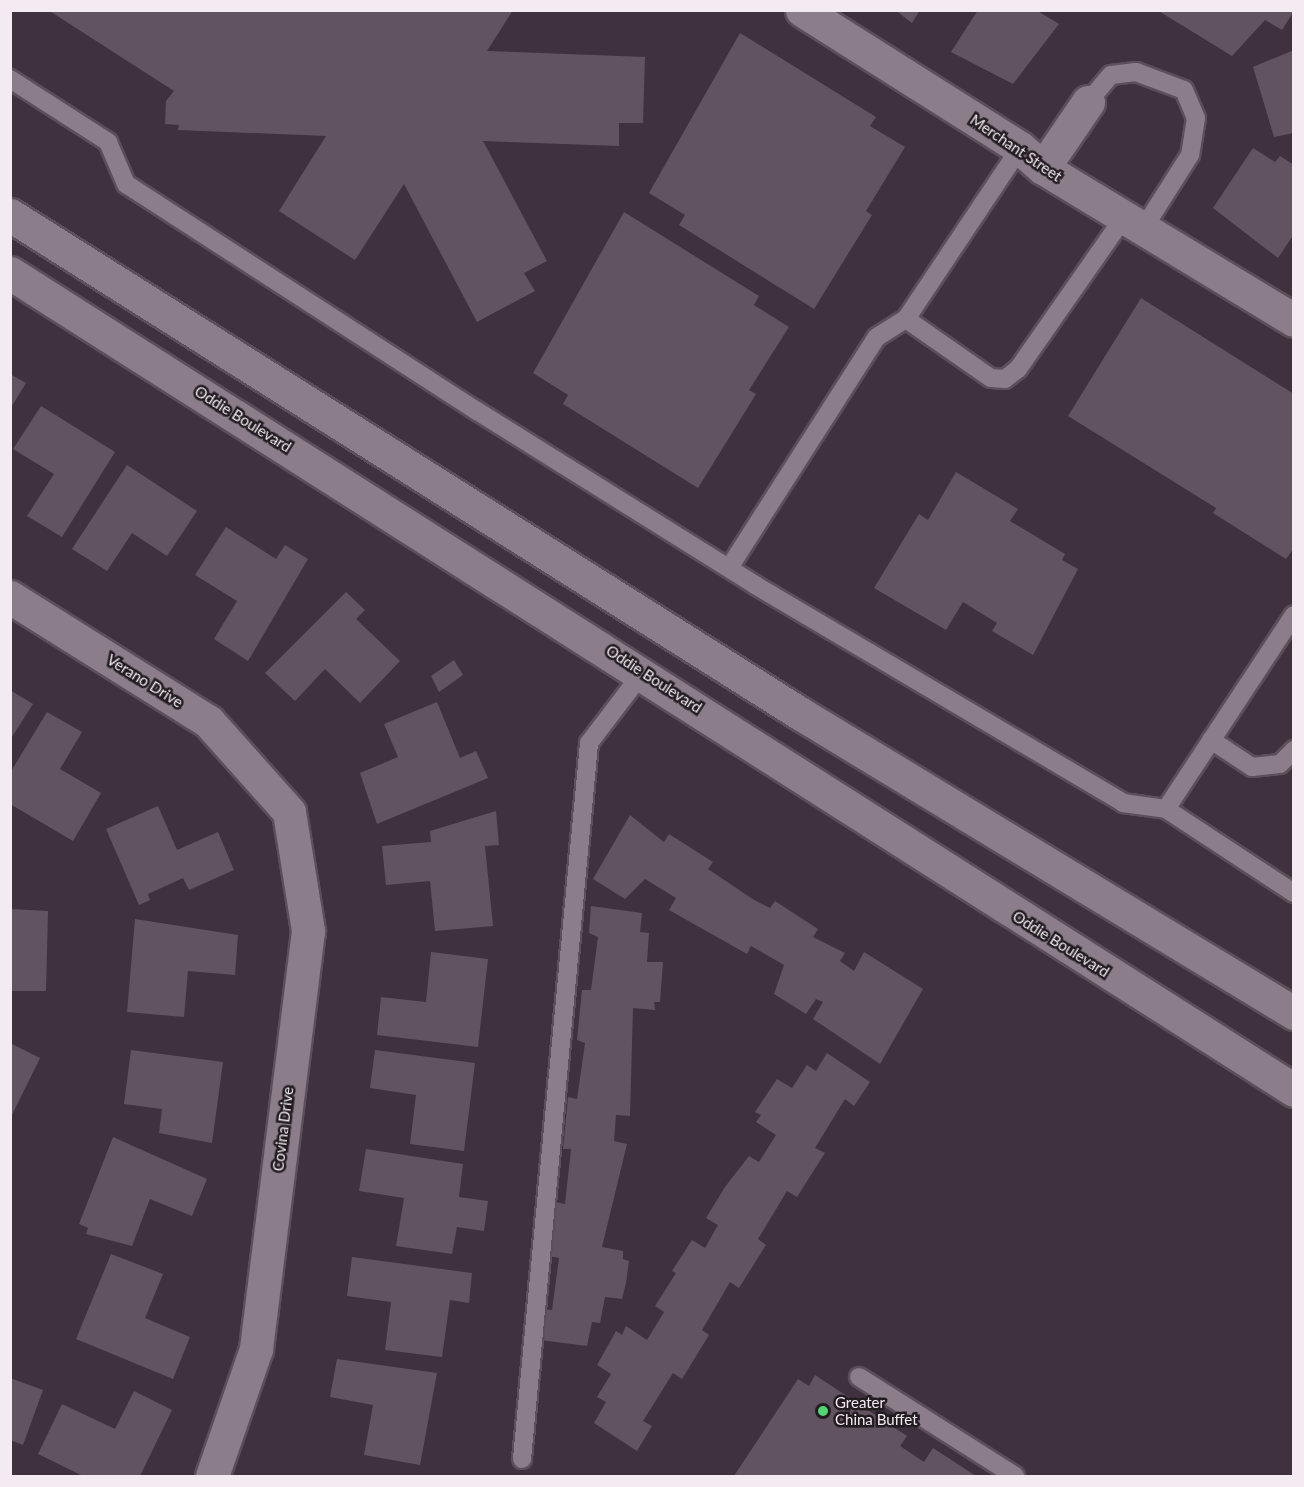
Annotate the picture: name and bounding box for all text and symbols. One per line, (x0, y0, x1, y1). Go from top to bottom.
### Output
street label: Merchant Street (967, 111, 1065, 185)
street label: Oddie Boulevard (191, 382, 295, 456)
street label: Oddie Boulevard (603, 641, 705, 717)
street label: Verano Drive (104, 651, 186, 711)
street label: Oddie Boulevard (1009, 907, 1113, 981)
street label: Covina Drive (269, 1086, 297, 1172)
place label: Greater China Buffet (835, 1393, 918, 1428)
marker: Greater China Buffet (816, 1404, 830, 1418)

